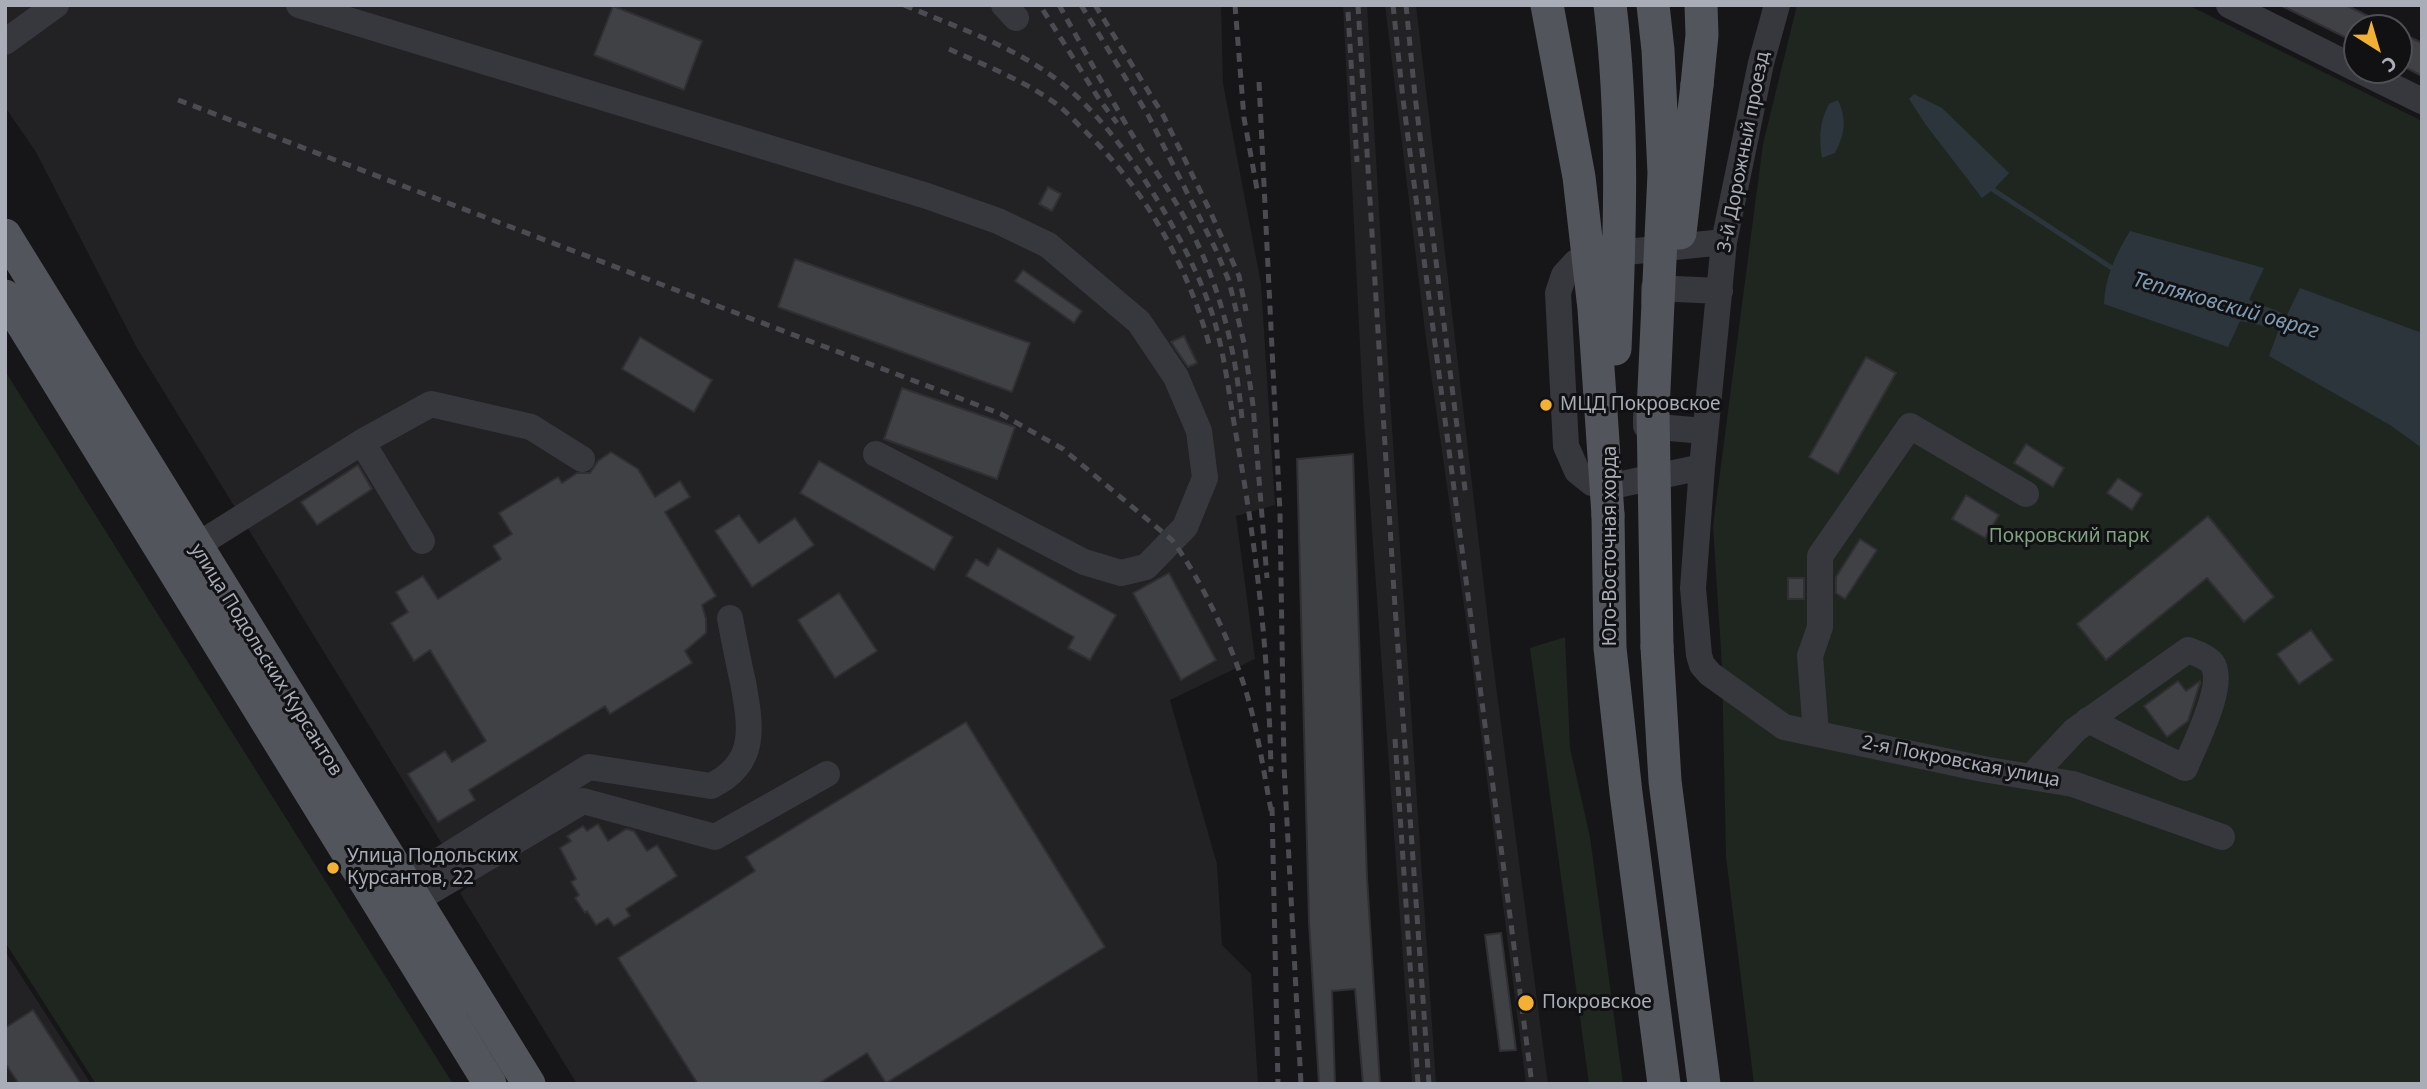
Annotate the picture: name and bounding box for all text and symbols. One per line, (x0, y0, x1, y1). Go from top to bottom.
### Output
north arrow (2343, 14, 2413, 84)
street label: 3-й Дорожный проезд (1713, 50, 1775, 254)
text: С (2377, 50, 2402, 78)
water label: Тепляковский овраг (2130, 267, 2322, 345)
place label: МЦД Покровское (1560, 394, 1721, 416)
marker: МЦД Покровское (1538, 397, 1554, 413)
street label: Юго-Восточная хорда (1600, 446, 1622, 646)
park label: Покровский парк (1989, 526, 2149, 548)
street label: улица Подольских Курсантов (185, 540, 347, 780)
street label: 2-я Покровская улица (1860, 732, 2062, 792)
place label: Улица Подольских Курсантов, 22 (347, 846, 518, 890)
marker: Улица Подольских Курсантов, 22 (325, 860, 341, 876)
place label: Покровское (1542, 992, 1652, 1014)
marker: Покровское (1516, 993, 1536, 1013)

